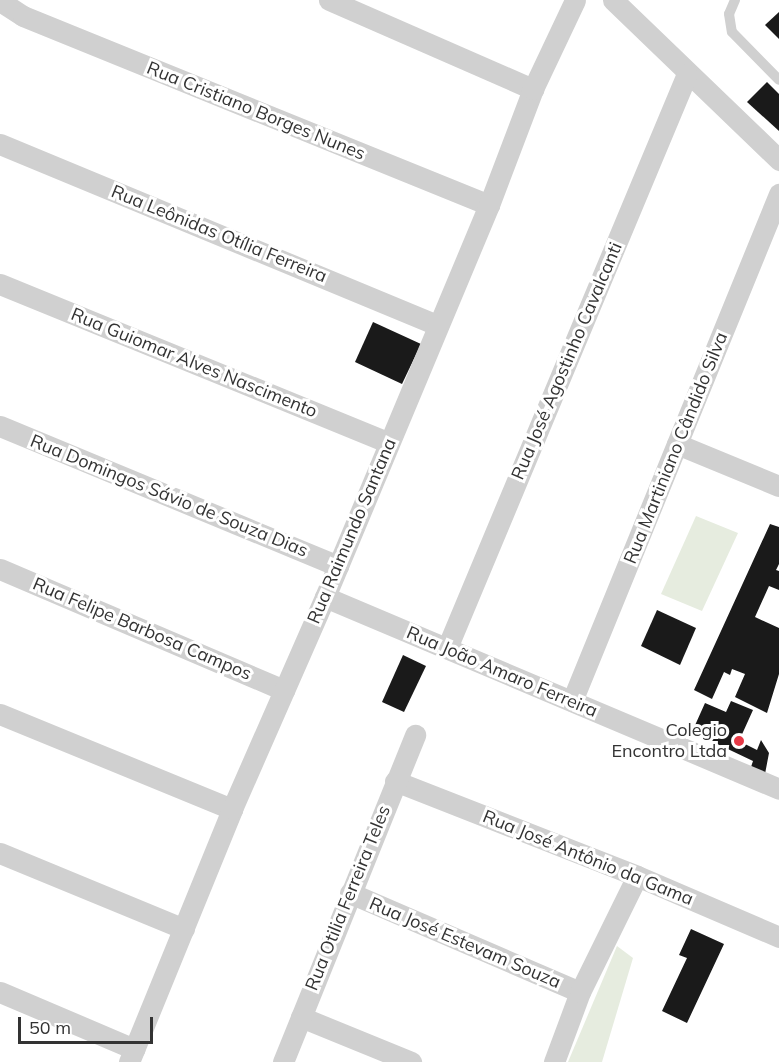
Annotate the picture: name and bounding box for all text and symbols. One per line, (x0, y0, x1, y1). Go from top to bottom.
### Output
street label: Rua Cristiano Borges Nunes (144, 57, 368, 165)
street label: Rua Leônidas Otília Ferreira (108, 181, 330, 287)
street label: Rua José Agostinho Cavalcanti (507, 239, 627, 483)
street label: Rua Guiomar Alves Nascimento (68, 304, 320, 422)
street label: Rua Martiniano Cândido Silva (620, 329, 732, 567)
street label: Rua Domingos Sávio de Souza Dias (27, 430, 311, 562)
street label: Rua Raimundo Santana (303, 435, 401, 627)
street label: Rua Felipe Barbosa Campos (29, 573, 255, 685)
street label: Rua João Amaro Ferreira (403, 622, 601, 722)
place label: Colegio Encontro Ltda (611, 720, 727, 762)
marker: Colegio Encontro Ltda (732, 734, 746, 748)
street label: Rua Otilia Ferreira Teles (301, 802, 395, 994)
street label: Rua José Antônio da Gama (480, 806, 696, 910)
street label: Rua José Estevam Souza (366, 893, 564, 993)
scale bar (21, 1005, 156, 1043)
text: 50 m (29, 1016, 71, 1039)

